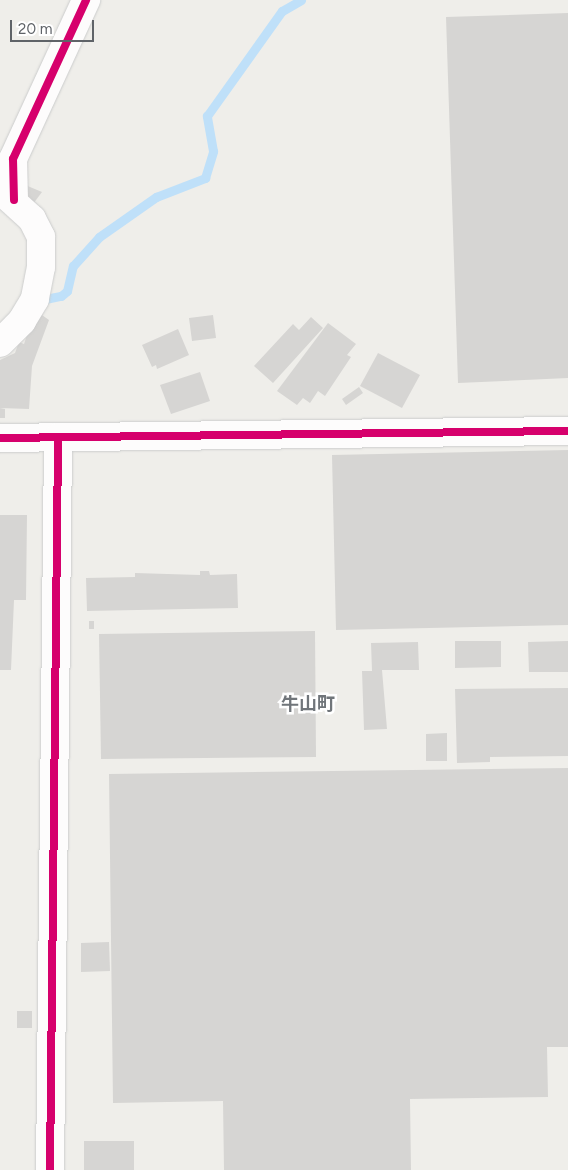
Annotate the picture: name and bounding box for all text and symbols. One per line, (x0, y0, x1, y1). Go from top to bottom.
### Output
scale bar (12, 10, 96, 42)
text: 20 m (18, 20, 52, 38)
district label: 牛山町 (281, 693, 335, 715)

